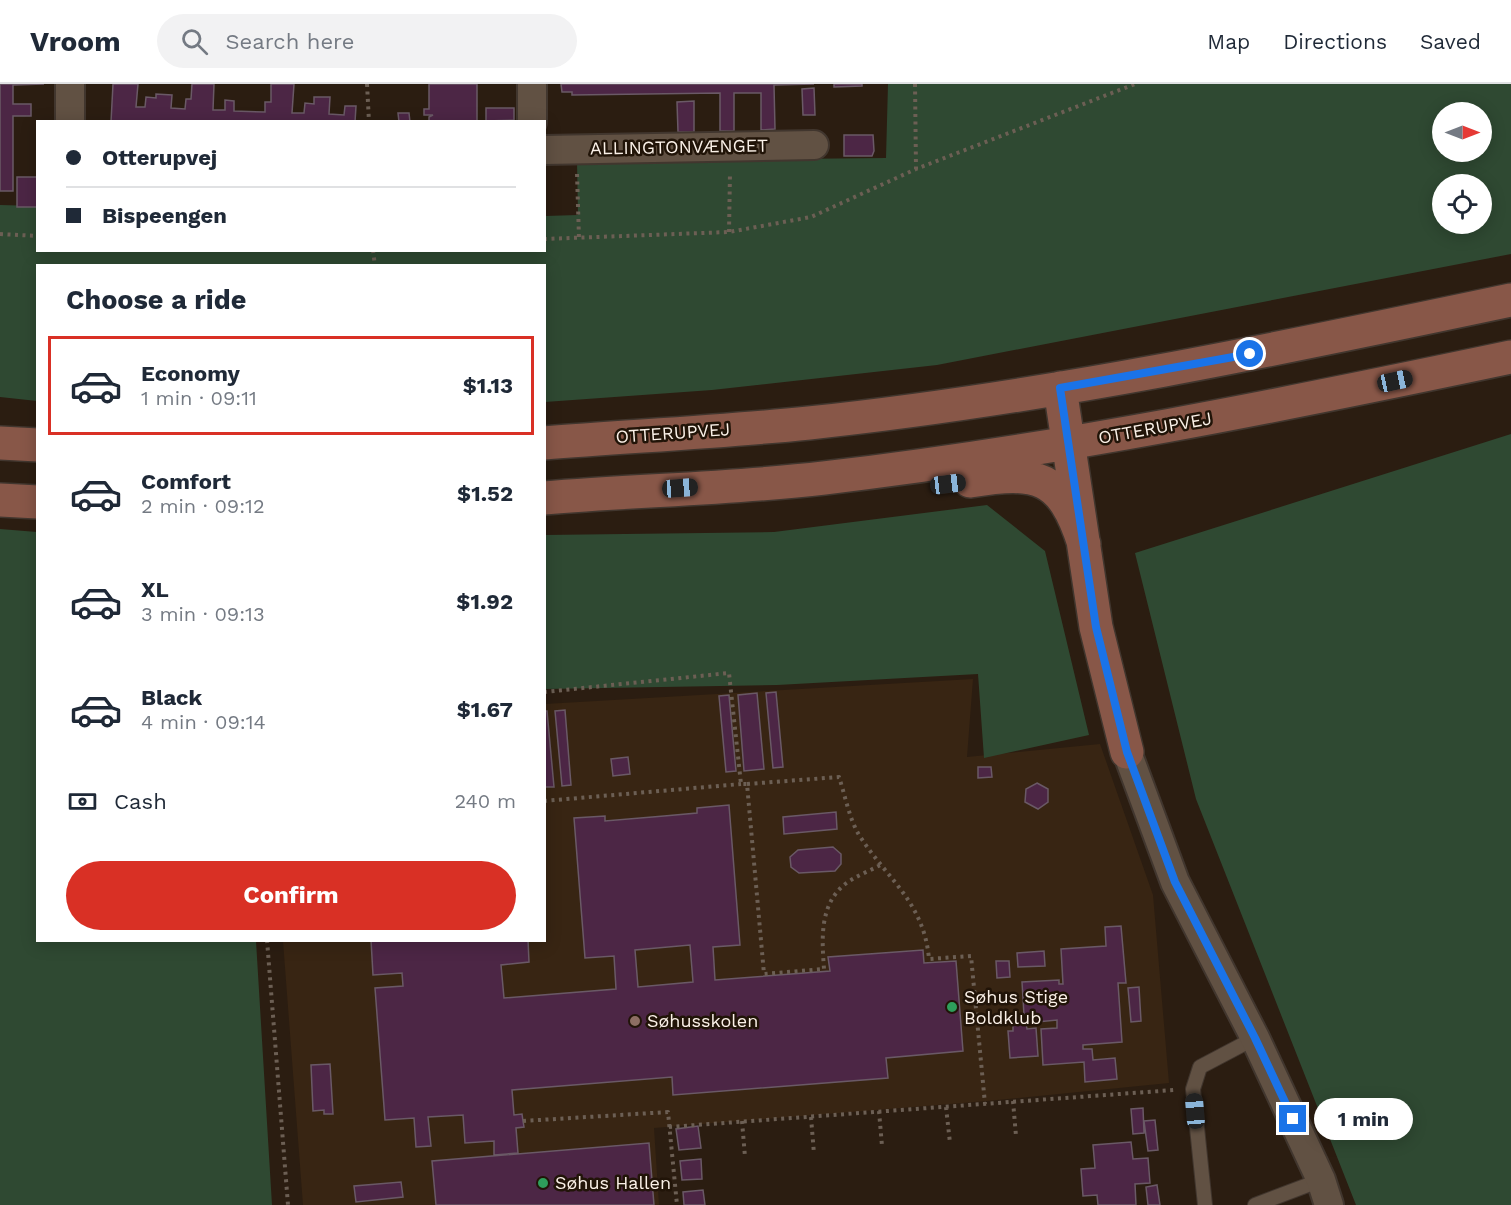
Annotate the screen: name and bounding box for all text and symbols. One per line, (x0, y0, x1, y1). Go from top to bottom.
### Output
search box (157, 14, 577, 68)
text: Vroom (30, 25, 121, 58)
icon: search (178, 25, 211, 58)
text: Search here (226, 29, 354, 54)
text: Map (1207, 29, 1250, 54)
text: Directions (1283, 29, 1387, 54)
text: Saved (1420, 29, 1481, 54)
north arrow (1432, 102, 1492, 162)
map controls (1432, 102, 1492, 234)
street label: ALLINGTONVÆNGET (590, 134, 768, 159)
text: Otterupvej (102, 145, 217, 170)
button: locate (1432, 174, 1492, 234)
text: Bispeengen (102, 203, 227, 228)
text: Choose a ride (66, 284, 246, 316)
route start (1236, 340, 1263, 367)
icon: car (69, 359, 123, 413)
text: Economy (141, 361, 240, 386)
car (1376, 368, 1414, 394)
text: $1.13 (463, 373, 513, 398)
text: 1 min · 09:11 (141, 386, 257, 410)
street label: OTTERUPVEJ (1096, 407, 1213, 448)
street label: OTTERUPVEJ (615, 418, 731, 447)
icon: car (69, 467, 123, 521)
text: Comfort (141, 469, 231, 494)
car (929, 473, 967, 495)
car (661, 478, 699, 498)
text: $1.52 (457, 481, 513, 506)
text: 2 min · 09:12 (141, 494, 265, 518)
icon: car (69, 575, 123, 629)
text: XL (141, 577, 169, 602)
text: $1.92 (456, 589, 513, 614)
text: 3 min · 09:13 (141, 602, 265, 626)
icon: car (69, 683, 123, 737)
text: Black (141, 685, 202, 710)
text: $1.67 (457, 697, 513, 722)
text: 4 min · 09:14 (141, 710, 266, 734)
icon: cash (66, 785, 99, 818)
text: Cash (114, 789, 167, 814)
text: 240 m (454, 789, 516, 813)
button: Confirm (66, 861, 516, 930)
place label: Søhus Stige Boldklub (964, 986, 1068, 1028)
marker: Søhus Stige Boldklub (945, 1000, 959, 1014)
place label: Søhusskolen (647, 1010, 758, 1031)
marker: Søhusskolen (628, 1014, 642, 1028)
car (1184, 1092, 1206, 1130)
callout: 1 min (1314, 1098, 1413, 1140)
route end (1279, 1105, 1306, 1132)
text: 1 min (1338, 1107, 1389, 1131)
place label: Søhus Hallen (555, 1172, 671, 1193)
marker: Søhus Hallen (536, 1176, 550, 1190)

